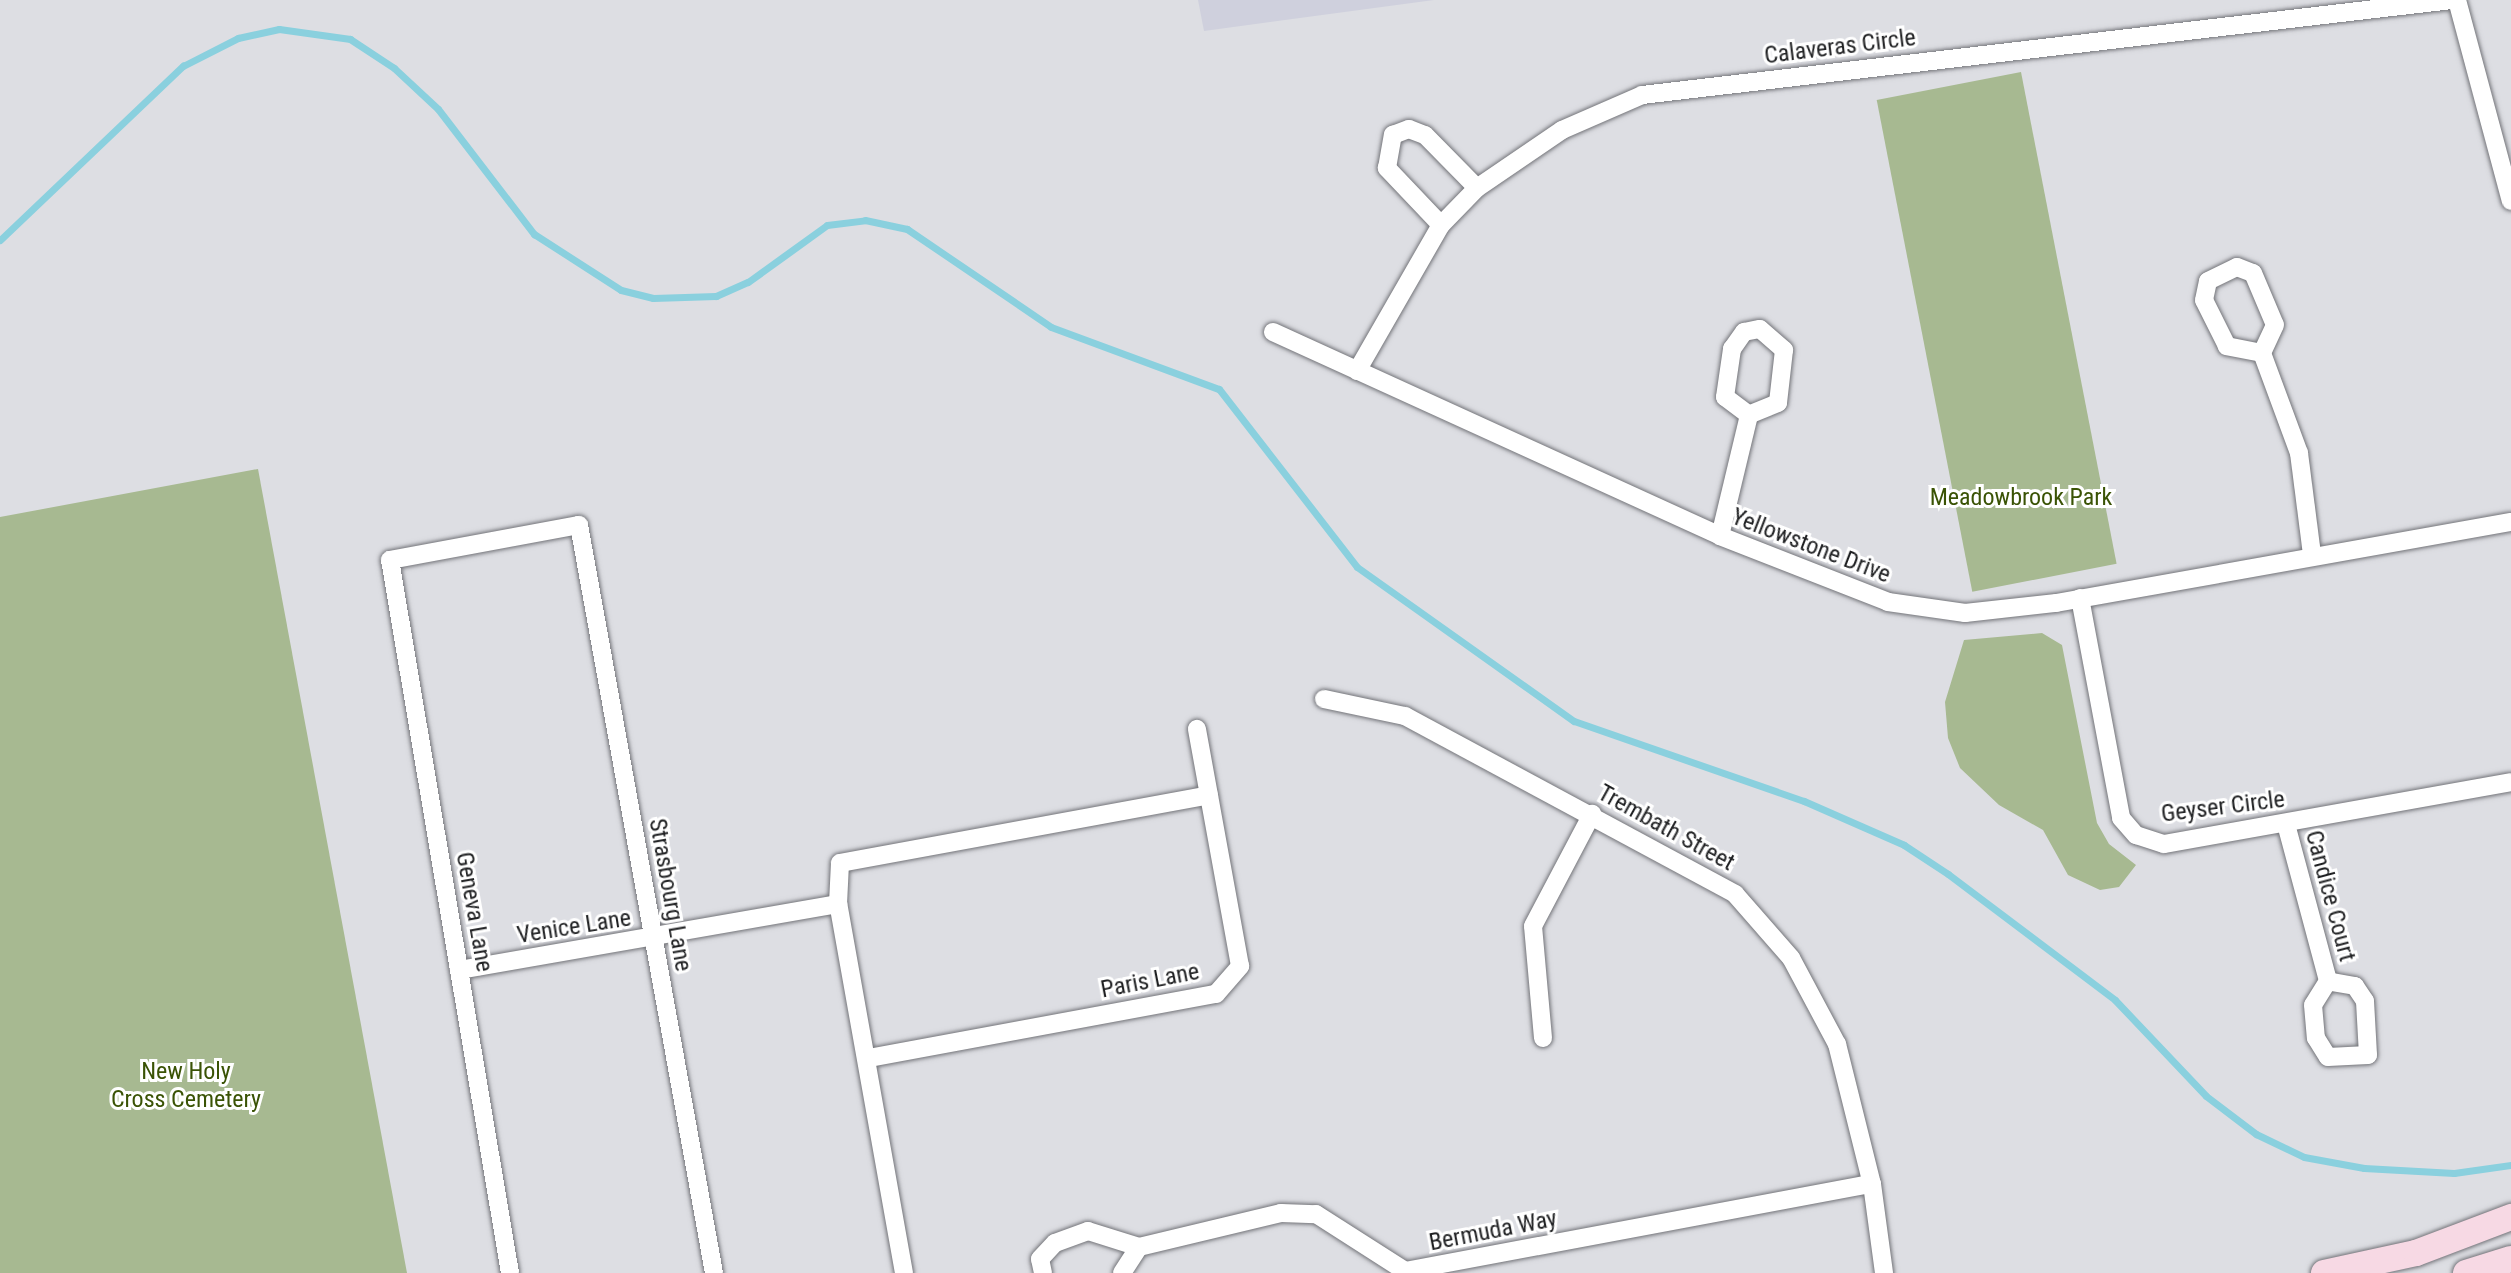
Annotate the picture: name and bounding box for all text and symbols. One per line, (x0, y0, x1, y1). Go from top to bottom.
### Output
street label: Calaveras Circle (1763, 23, 1917, 71)
park label: Meadowbrook Park (1930, 484, 2112, 512)
street label: Yellowstone Drive (1727, 502, 1895, 590)
street label: Trembath Street (1593, 779, 1739, 877)
street label: Geyser Circle (2160, 785, 2286, 829)
street label: Strasbourg Lane (642, 816, 698, 974)
street label: Candice Court (2299, 827, 2361, 965)
street label: Geneva Lane (449, 850, 499, 974)
street label: Venice Lane (515, 904, 633, 950)
street label: Paris Lane (1098, 957, 1202, 1005)
park label: New Holy Cross Cemetery (111, 1058, 261, 1114)
street label: Bermuda Way (1427, 1205, 1559, 1257)

